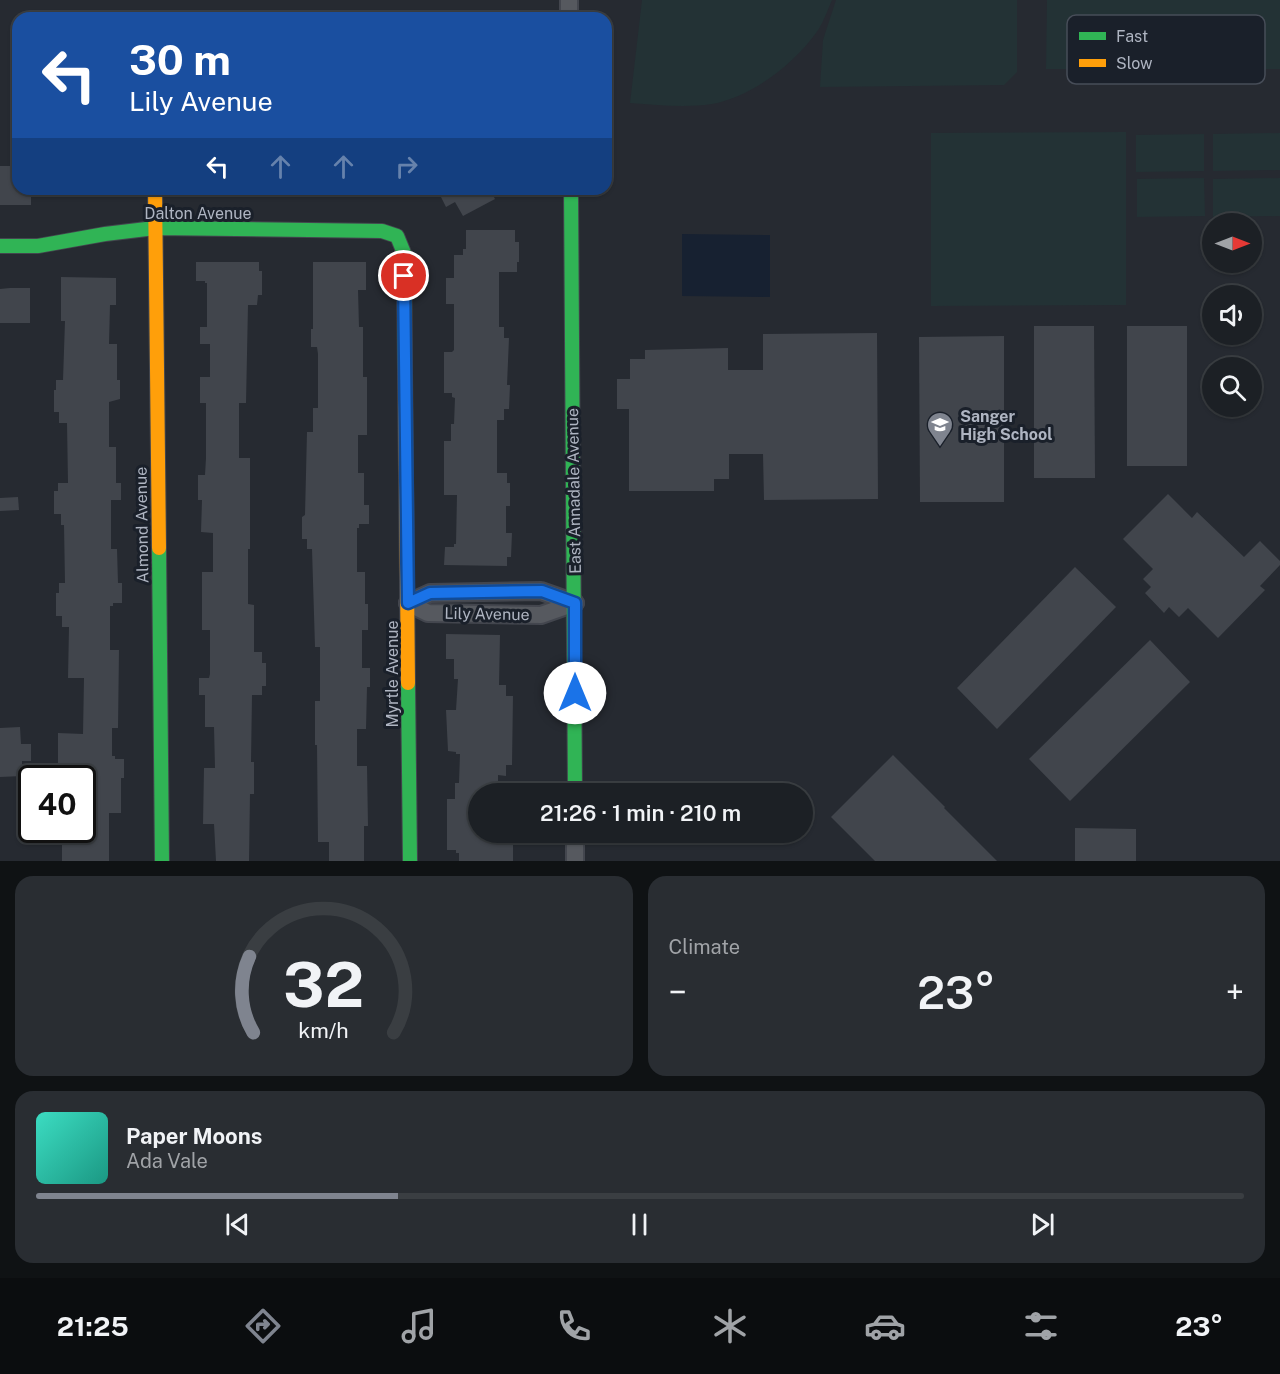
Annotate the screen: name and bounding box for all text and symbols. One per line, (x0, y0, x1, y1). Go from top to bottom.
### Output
legend (1067, 15, 1265, 84)
text: Fast (1116, 27, 1148, 46)
text: 30 m (129, 35, 231, 84)
icon: left (30, 36, 108, 114)
text: Slow (1116, 54, 1153, 73)
text: Lily Avenue (129, 85, 273, 117)
icon: left (201, 150, 234, 183)
icon: ahead (264, 150, 297, 183)
icon: ahead (327, 150, 360, 183)
icon: right (390, 150, 423, 183)
street label: Dalton Avenue (144, 204, 252, 223)
north arrow (1202, 213, 1262, 273)
map controls (1202, 213, 1262, 417)
pin (378, 250, 429, 301)
icon: arrive (387, 259, 420, 292)
button: sound (1202, 285, 1262, 345)
button: search (1202, 357, 1262, 417)
place label: Sanger High School (960, 407, 1053, 444)
street label: East Annadale Avenue (563, 408, 585, 574)
school or university icon: Sanger High School (925, 410, 955, 448)
street label: Almond Avenue (131, 467, 153, 583)
street label: Lily Avenue (444, 604, 530, 624)
street label: Myrtle Avenue (383, 620, 402, 728)
position arrow (543, 661, 607, 725)
speed limit sign: 40 (18, 765, 96, 843)
text: 21:26 · 1 min · 210 m (540, 800, 741, 826)
text: Climate (669, 935, 740, 959)
text: 32 (283, 948, 364, 1021)
text: 23° (917, 966, 995, 1019)
text: − (669, 973, 687, 1011)
text: + (1226, 973, 1244, 1011)
text: km/h (299, 1018, 349, 1043)
text: Paper Moons (126, 1123, 262, 1149)
text: Ada Vale (126, 1149, 208, 1173)
icon: previous (221, 1208, 254, 1241)
icon: pause (623, 1208, 656, 1241)
icon: next (1026, 1208, 1059, 1241)
icon: directions (242, 1305, 284, 1347)
icon: music (398, 1305, 440, 1347)
icon: phone (553, 1305, 595, 1347)
icon: climate (709, 1305, 751, 1347)
icon: car (864, 1305, 906, 1347)
icon: filters (1020, 1305, 1062, 1347)
text: 21:25 (57, 1310, 129, 1342)
text: 23° (1175, 1310, 1223, 1342)

